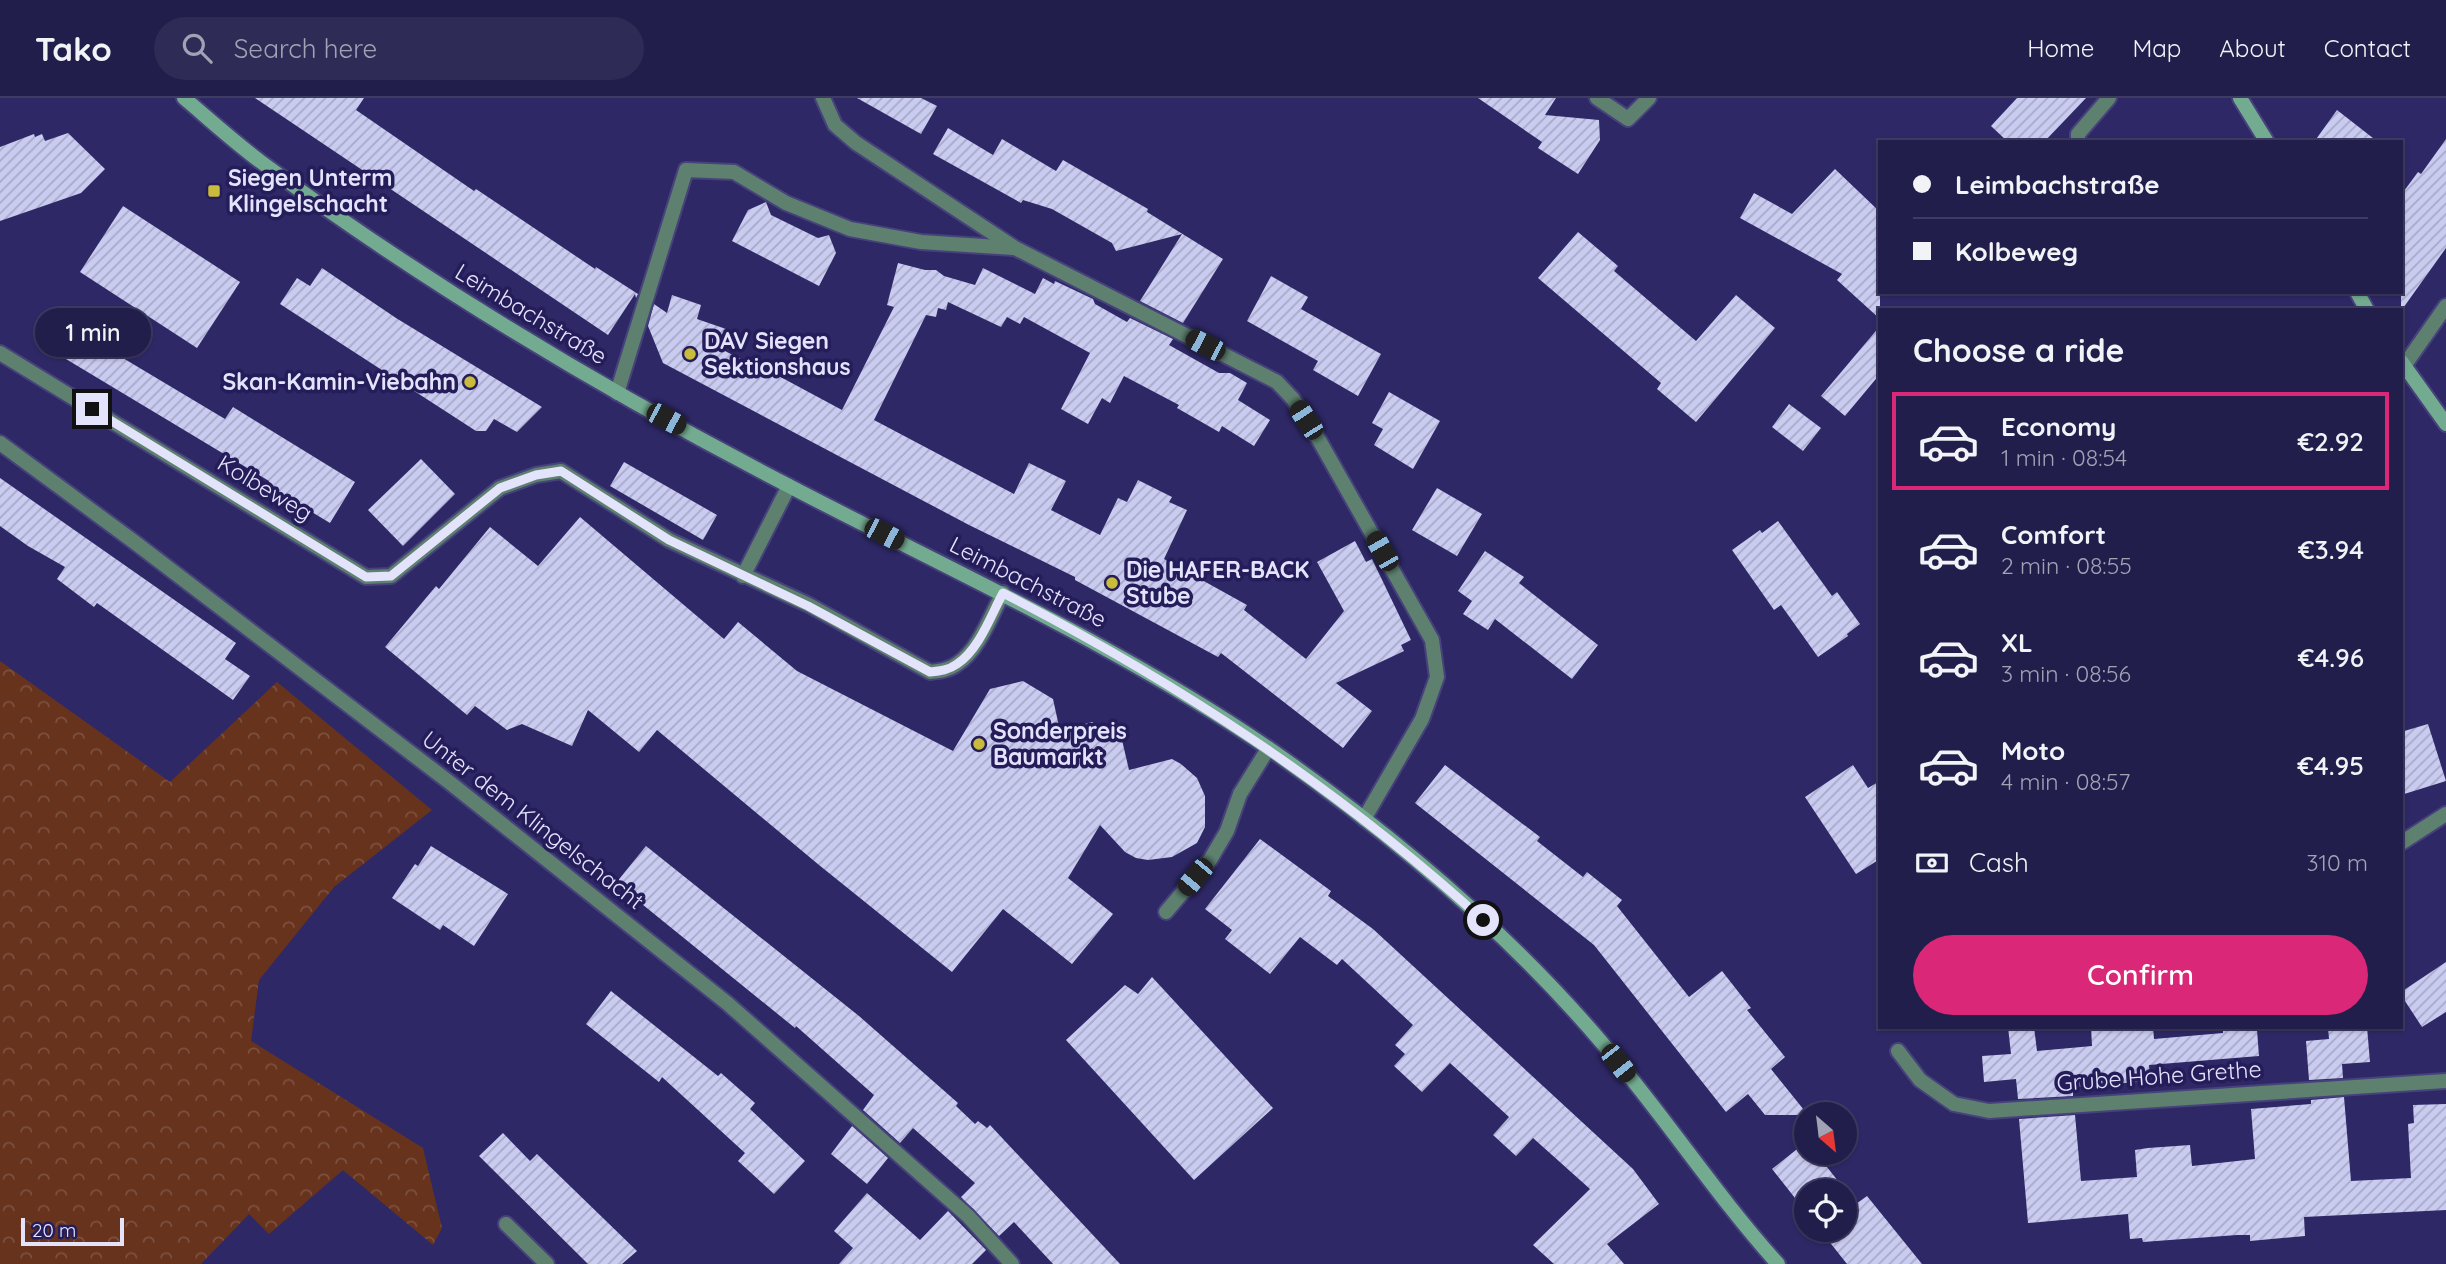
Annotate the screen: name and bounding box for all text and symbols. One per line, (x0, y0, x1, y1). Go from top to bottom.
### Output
search box (154, 17, 644, 80)
text: Tako (35, 28, 112, 69)
icon: search (178, 29, 216, 67)
text: Search here (234, 32, 377, 65)
text: Home (2027, 33, 2094, 63)
text: Map (2132, 33, 2181, 63)
text: About (2219, 33, 2286, 63)
text: Contact (2324, 33, 2411, 63)
place label: Siegen Unterm Klingelschacht (228, 163, 393, 218)
text: Leimbachstraße (1955, 168, 2160, 201)
marker: Siegen Unterm Klingelschacht (206, 183, 222, 199)
text: Kolbeweg (1955, 235, 2078, 268)
street label: Leimbachstraße (450, 257, 612, 370)
callout: 1 min (34, 308, 150, 356)
text: 1 min (65, 318, 121, 347)
place label: DAV Siegen Sektionshaus (704, 326, 851, 381)
car (1182, 326, 1229, 364)
text: Choose a ride (1913, 330, 2125, 370)
marker: DAV Siegen Sektionshaus (682, 346, 698, 362)
place label: Skan-Kamin-Viebahn (222, 367, 456, 396)
marker: Skan-Kamin-Viebahn (462, 374, 478, 390)
route end (76, 393, 108, 425)
car (1286, 397, 1327, 443)
car (643, 400, 690, 438)
icon: car (1917, 410, 1980, 473)
text: Economy (2001, 410, 2116, 443)
text: €2.92 (2297, 425, 2364, 458)
text: 1 min · 08:54 (2001, 443, 2127, 472)
street label: Kolbeweg (212, 448, 318, 527)
car (861, 515, 908, 553)
icon: car (1917, 518, 1980, 581)
text: Comfort (2001, 518, 2106, 551)
car (1363, 528, 1402, 574)
street label: Leimbachstraße (945, 530, 1111, 634)
text: €3.94 (2298, 533, 2364, 566)
text: 2 min · 08:55 (2001, 551, 2132, 580)
place label: Die HAFER-BACK Stube (1126, 555, 1309, 610)
marker: Die HAFER-BACK Stube (1104, 575, 1120, 591)
icon: car (1917, 626, 1980, 689)
text: XL (2001, 626, 2033, 659)
text: €4.96 (2298, 641, 2364, 674)
text: 3 min · 08:56 (2001, 659, 2131, 688)
place label: Sonderpreis Baumarkt (993, 716, 1127, 771)
street label: Unter dem Klingelschacht (417, 724, 650, 915)
icon: car (1917, 734, 1980, 797)
text: Moto (2001, 734, 2065, 767)
marker: Sonderpreis Baumarkt (971, 736, 987, 752)
text: €4.95 (2297, 749, 2364, 782)
text: 4 min · 08:57 (2001, 767, 2130, 796)
icon: cash (1913, 844, 1951, 882)
text: Cash (1969, 846, 2029, 879)
text: 310 m (2306, 848, 2368, 877)
car (1174, 854, 1217, 900)
route start (1467, 904, 1499, 936)
button: Confirm (1913, 935, 2368, 1015)
car (1597, 1040, 1640, 1086)
street label: Grube Hohe Grethe (2056, 1054, 2262, 1097)
north arrow (1794, 1102, 1857, 1166)
map controls (1794, 1102, 1857, 1242)
button: locate (1794, 1179, 1857, 1242)
scale bar (21, 1215, 124, 1247)
text: 20 m (32, 1218, 76, 1242)

